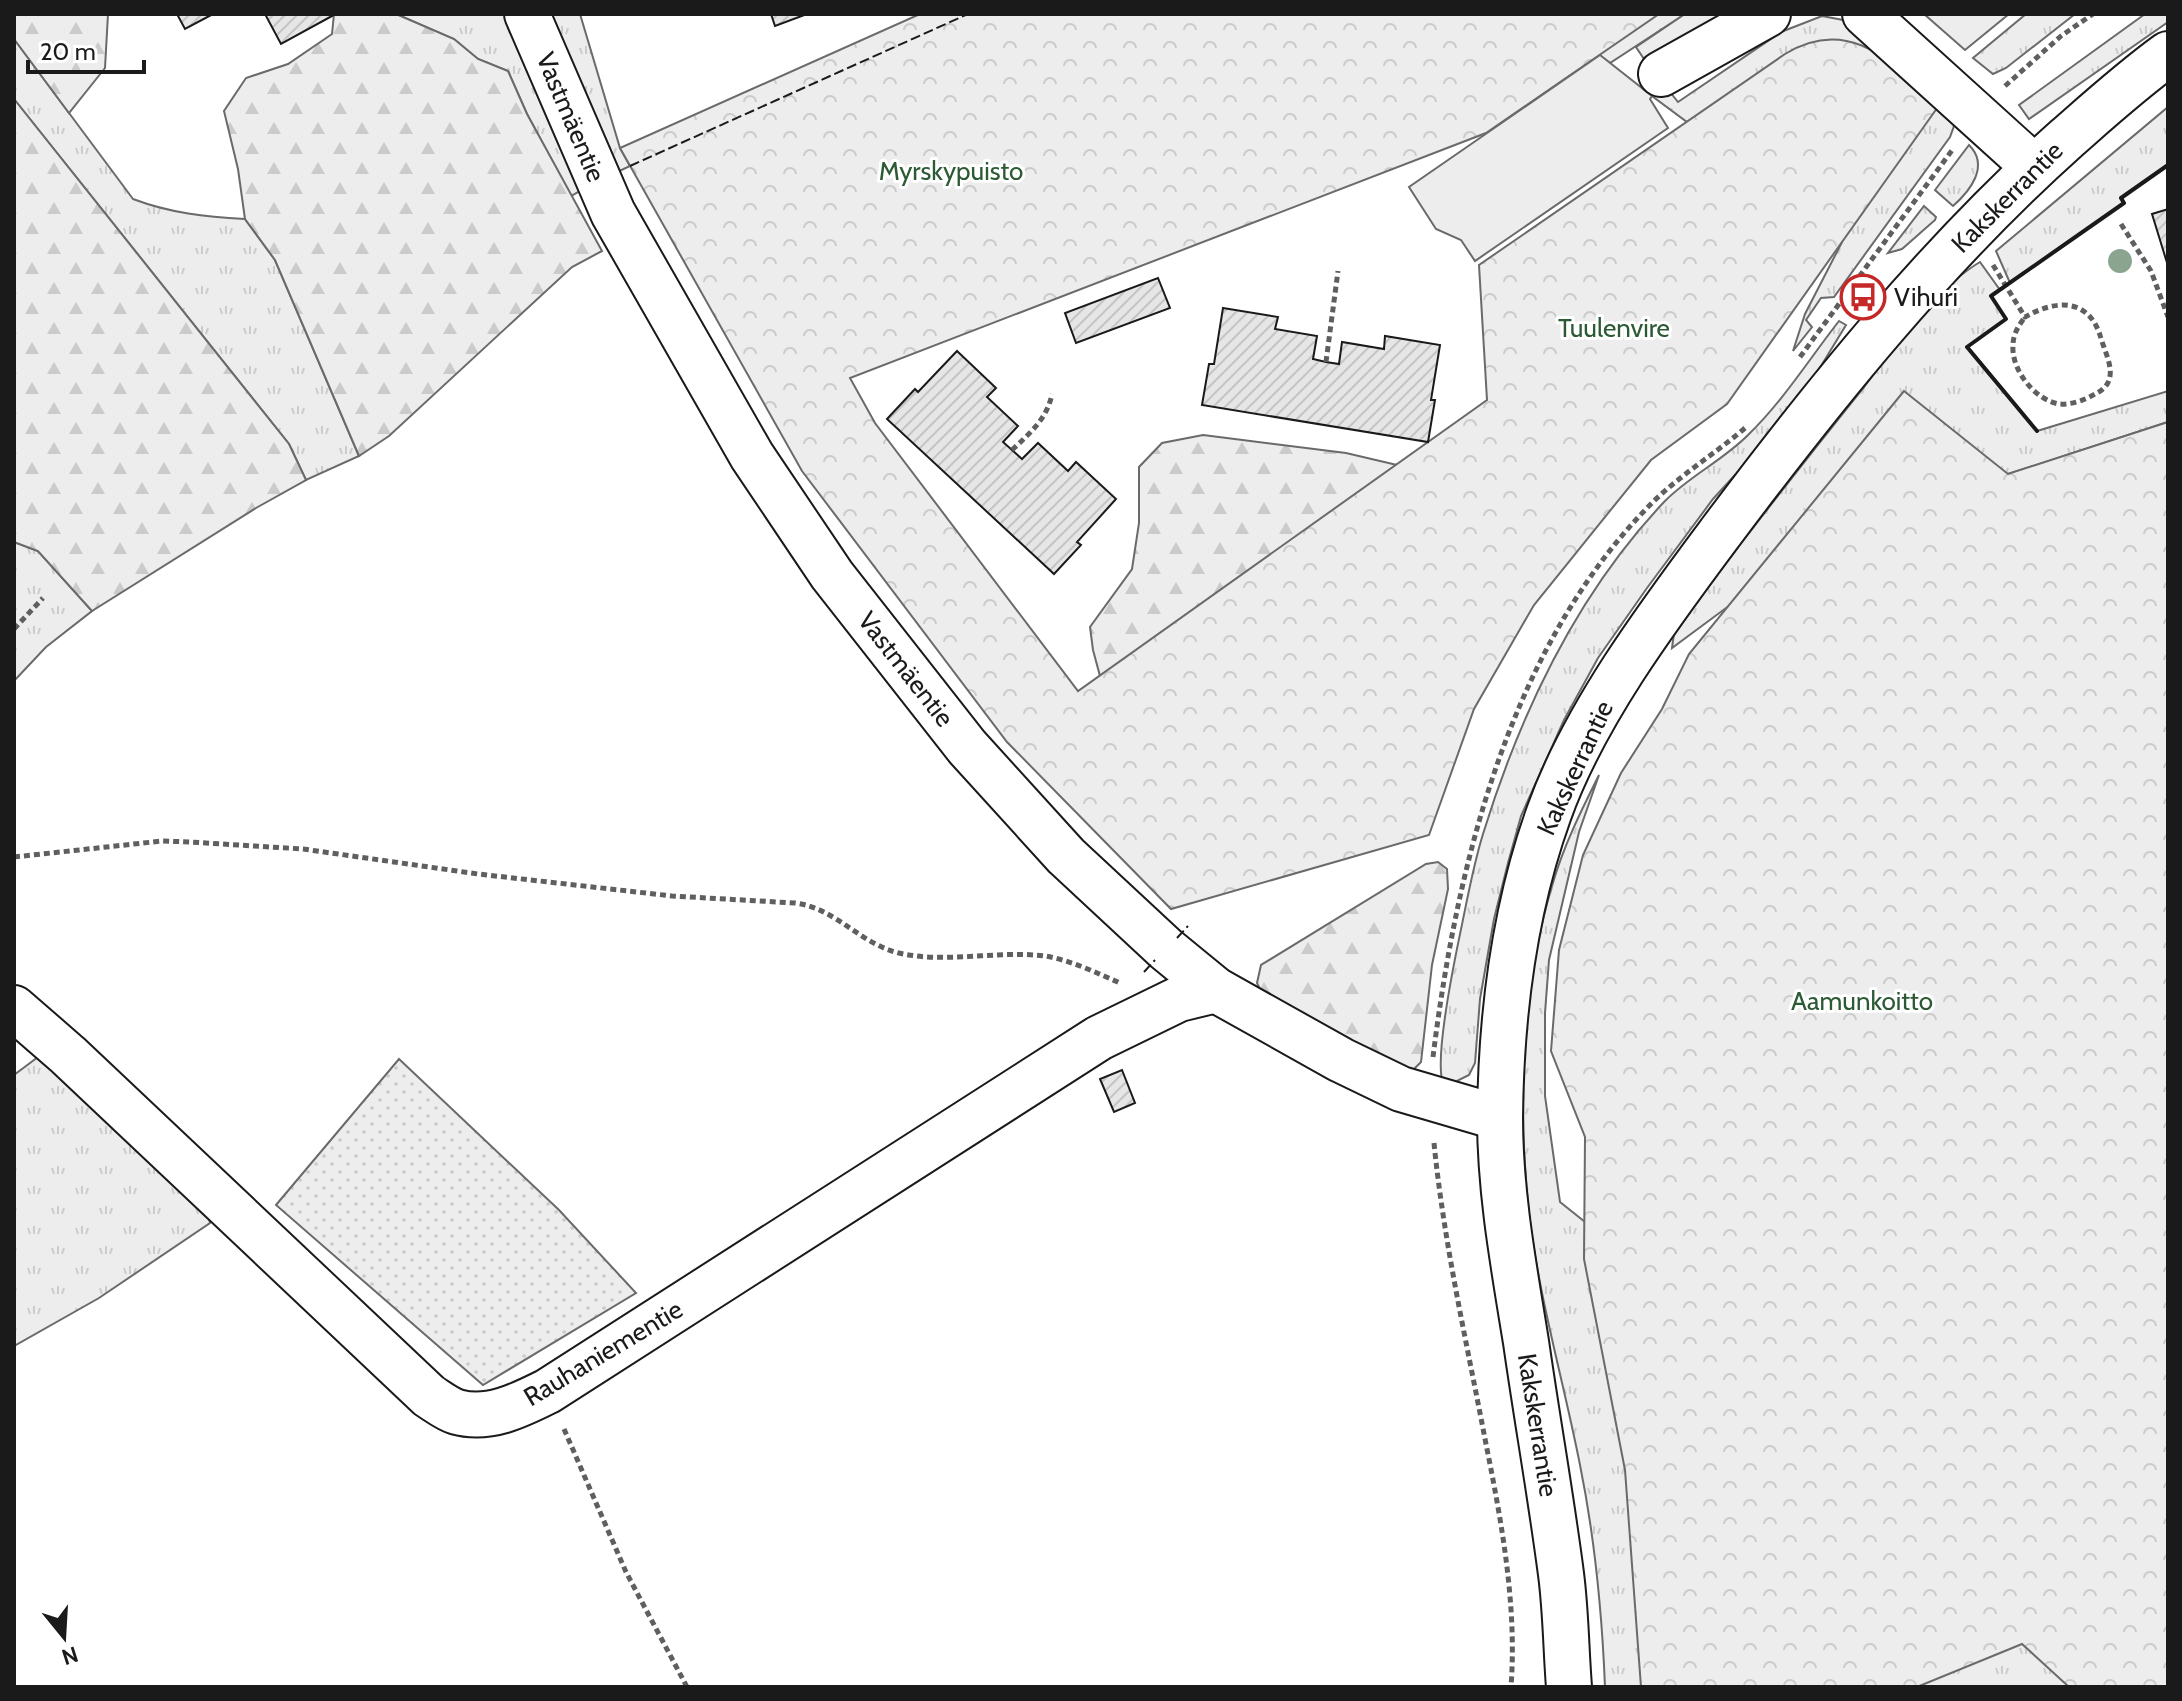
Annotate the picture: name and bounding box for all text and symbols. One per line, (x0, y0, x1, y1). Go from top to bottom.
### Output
scale bar (28, 24, 144, 74)
text: 20 m (40, 37, 96, 66)
street label: Vastmäentie (529, 48, 613, 186)
street label: Kakskerrantie (1945, 135, 2069, 259)
park label: Myrskypuisto (879, 155, 1023, 187)
bus stop icon: Vihuri (1839, 273, 1887, 321)
place label: Vihuri (1894, 281, 1958, 313)
park label: Tuulenvire (1558, 312, 1670, 344)
street label: Vastmäentie (851, 605, 961, 733)
street label: Kakskerrantie (1530, 696, 1620, 840)
park label: Aamunkoitto (1791, 985, 1933, 1017)
street label: Rauhaniementie (518, 1293, 688, 1413)
street label: Kakskerrantie (1511, 1351, 1565, 1499)
north arrow (24, 1597, 104, 1677)
text: N (58, 1640, 82, 1671)

